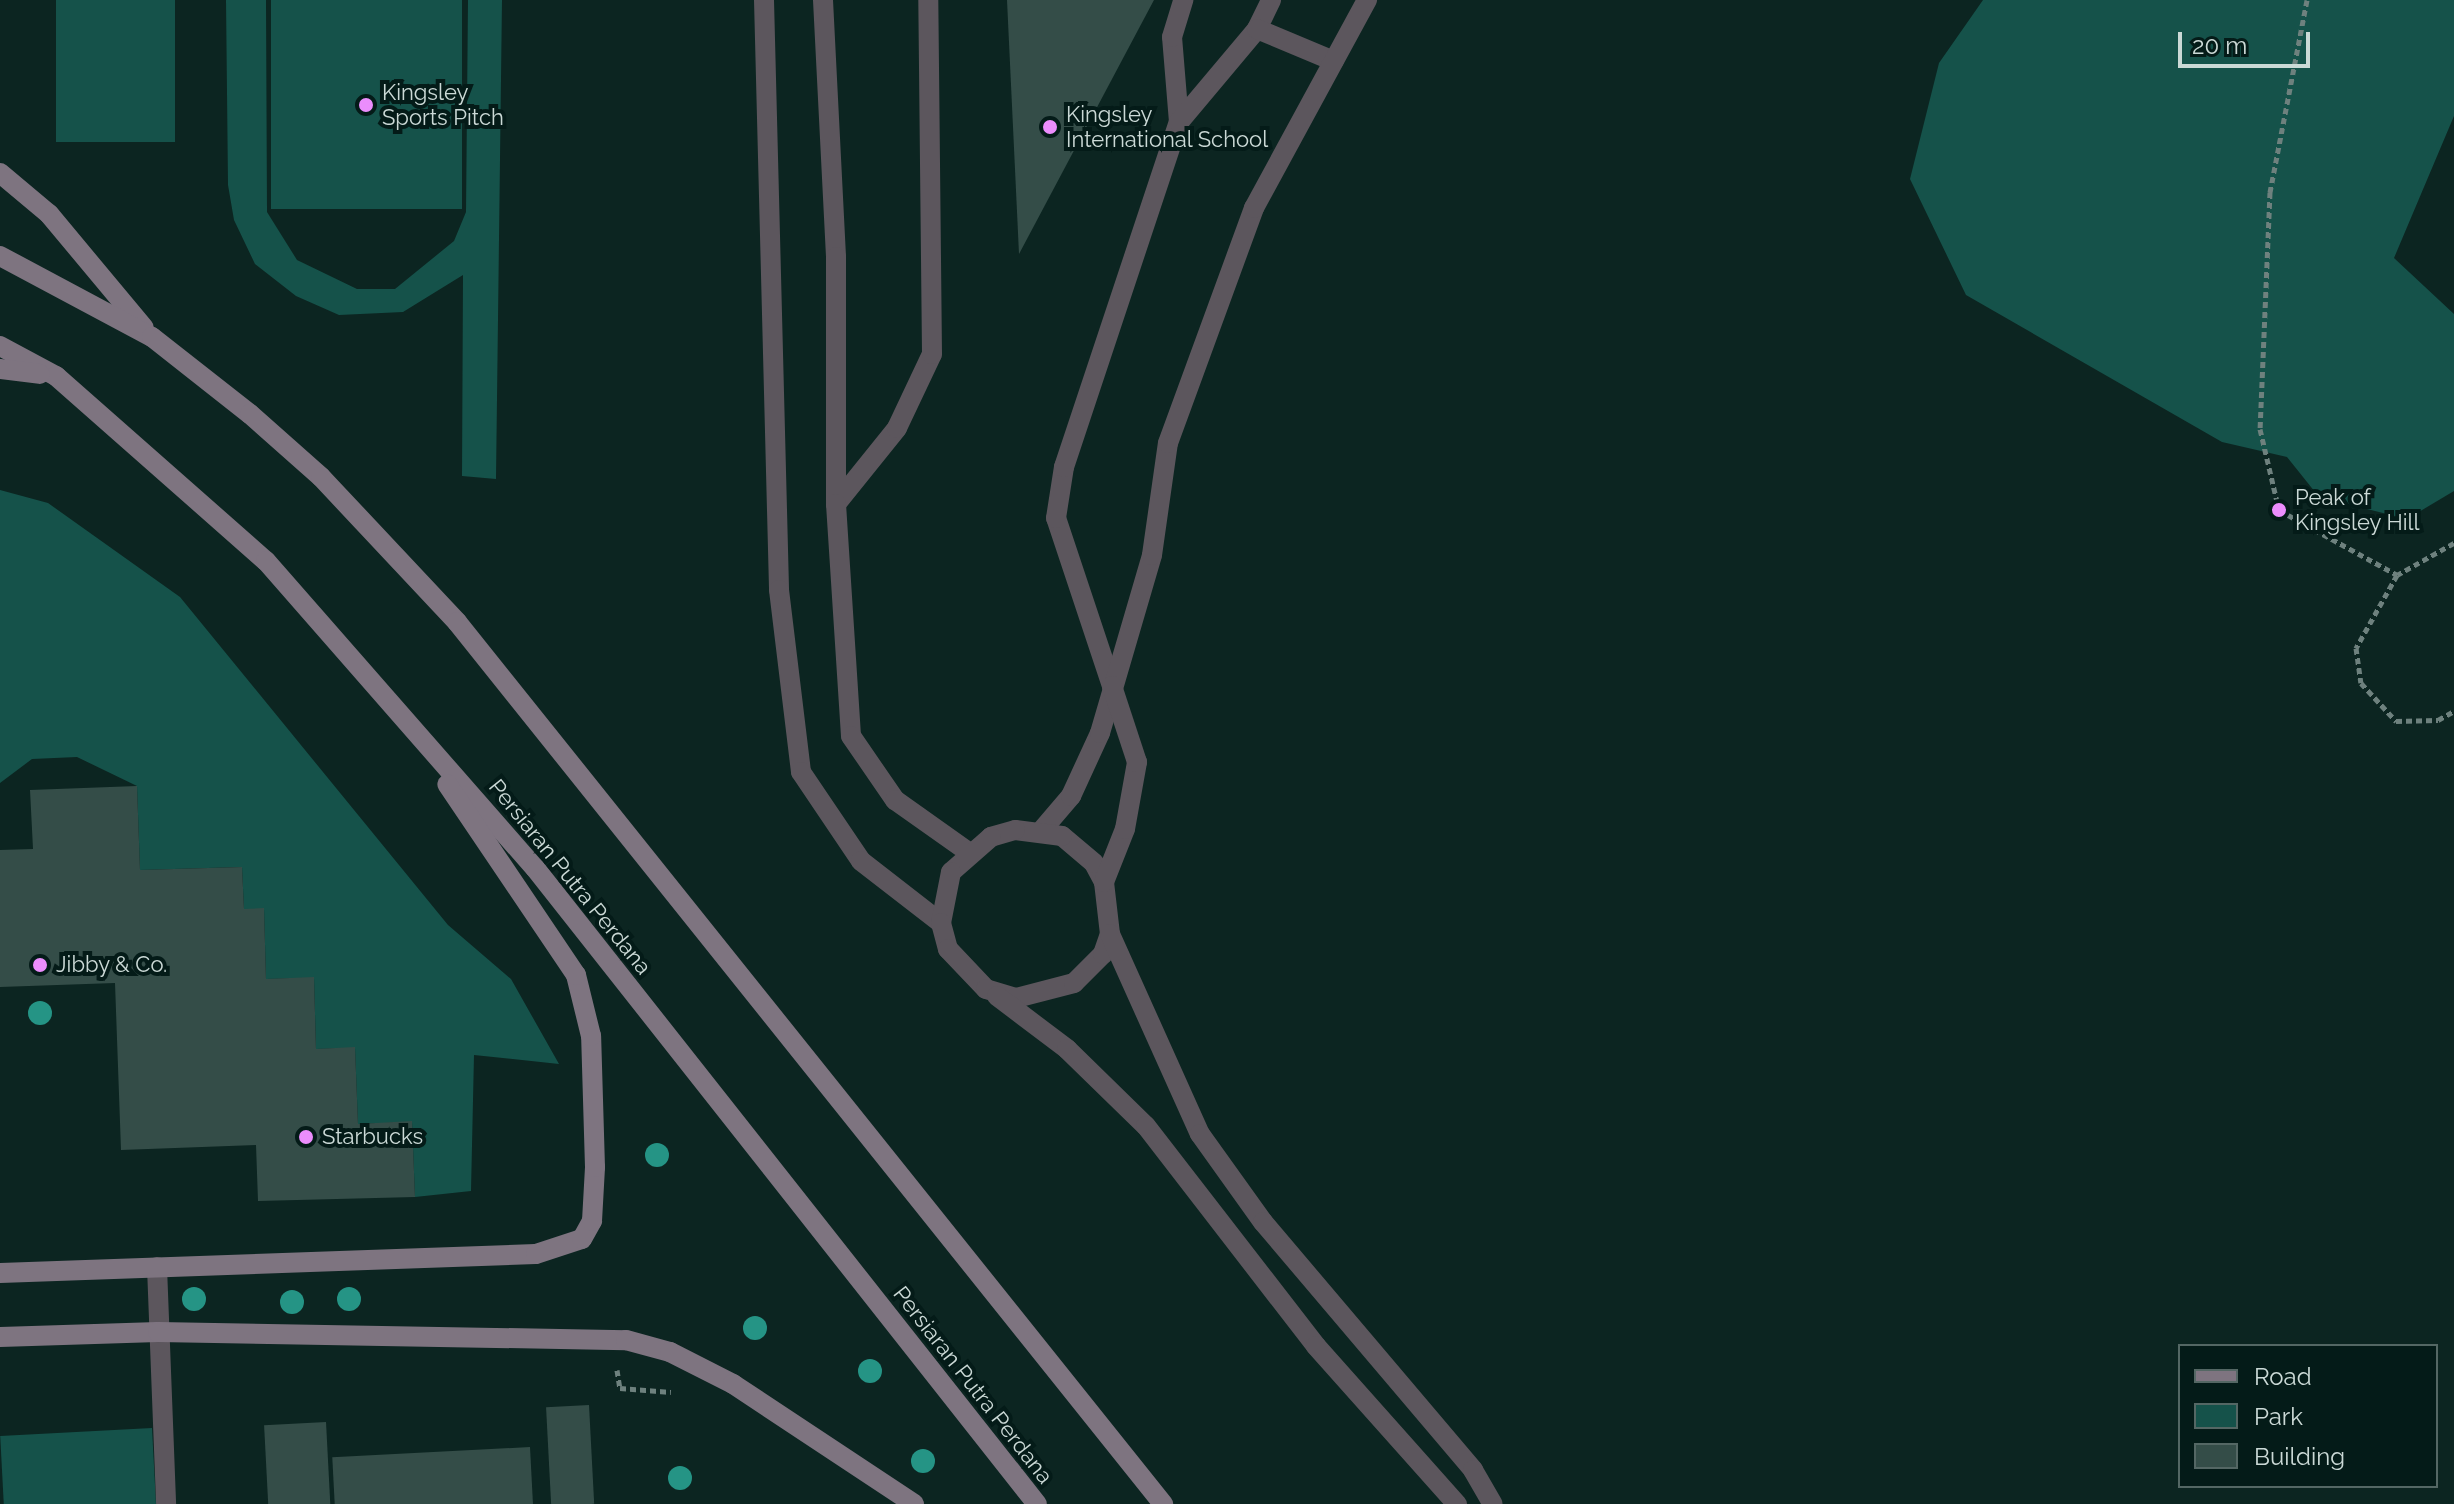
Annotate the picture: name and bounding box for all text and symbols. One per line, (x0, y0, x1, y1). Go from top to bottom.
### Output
scale bar (2182, 16, 2314, 66)
text: 20 m (2192, 31, 2247, 60)
place label: Kingsley Sports Pitch (382, 79, 504, 130)
marker: Kingsley Sports Pitch (357, 96, 375, 114)
place label: Kingsley International School (1066, 101, 1269, 152)
marker: Kingsley International School (1041, 118, 1059, 136)
place label: Peak of Kingsley Hill (2295, 484, 2420, 536)
marker: Peak of Kingsley Hill (2270, 501, 2288, 519)
street label: Persiaran Putra Perdana (483, 774, 657, 980)
place label: Jibby & Co. (56, 952, 168, 978)
marker: Jibby & Co. (31, 956, 49, 974)
place label: Starbucks (322, 1124, 423, 1150)
marker: Starbucks (297, 1128, 315, 1146)
street label: Persiaran Putra Perdana (888, 1281, 1058, 1489)
legend (2178, 1344, 2438, 1488)
text: Road (2254, 1362, 2312, 1391)
text: Park (2254, 1402, 2303, 1431)
text: Building (2254, 1442, 2345, 1471)

